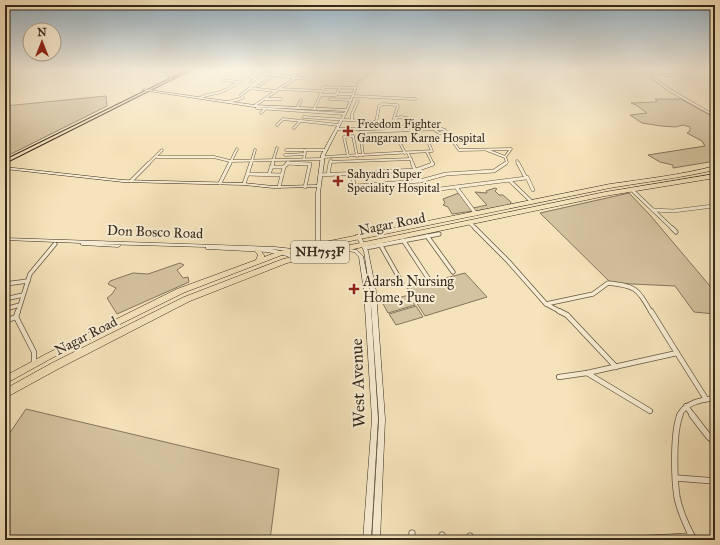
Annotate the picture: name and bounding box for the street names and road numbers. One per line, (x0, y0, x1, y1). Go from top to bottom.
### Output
street label: Nagar Road (357, 209, 427, 239)
street label: Don Bosco Road (107, 222, 203, 242)
road number: NH753F (291, 241, 349, 263)
street label: Nagar Road (52, 313, 120, 359)
street label: West Avenue (346, 338, 370, 428)

